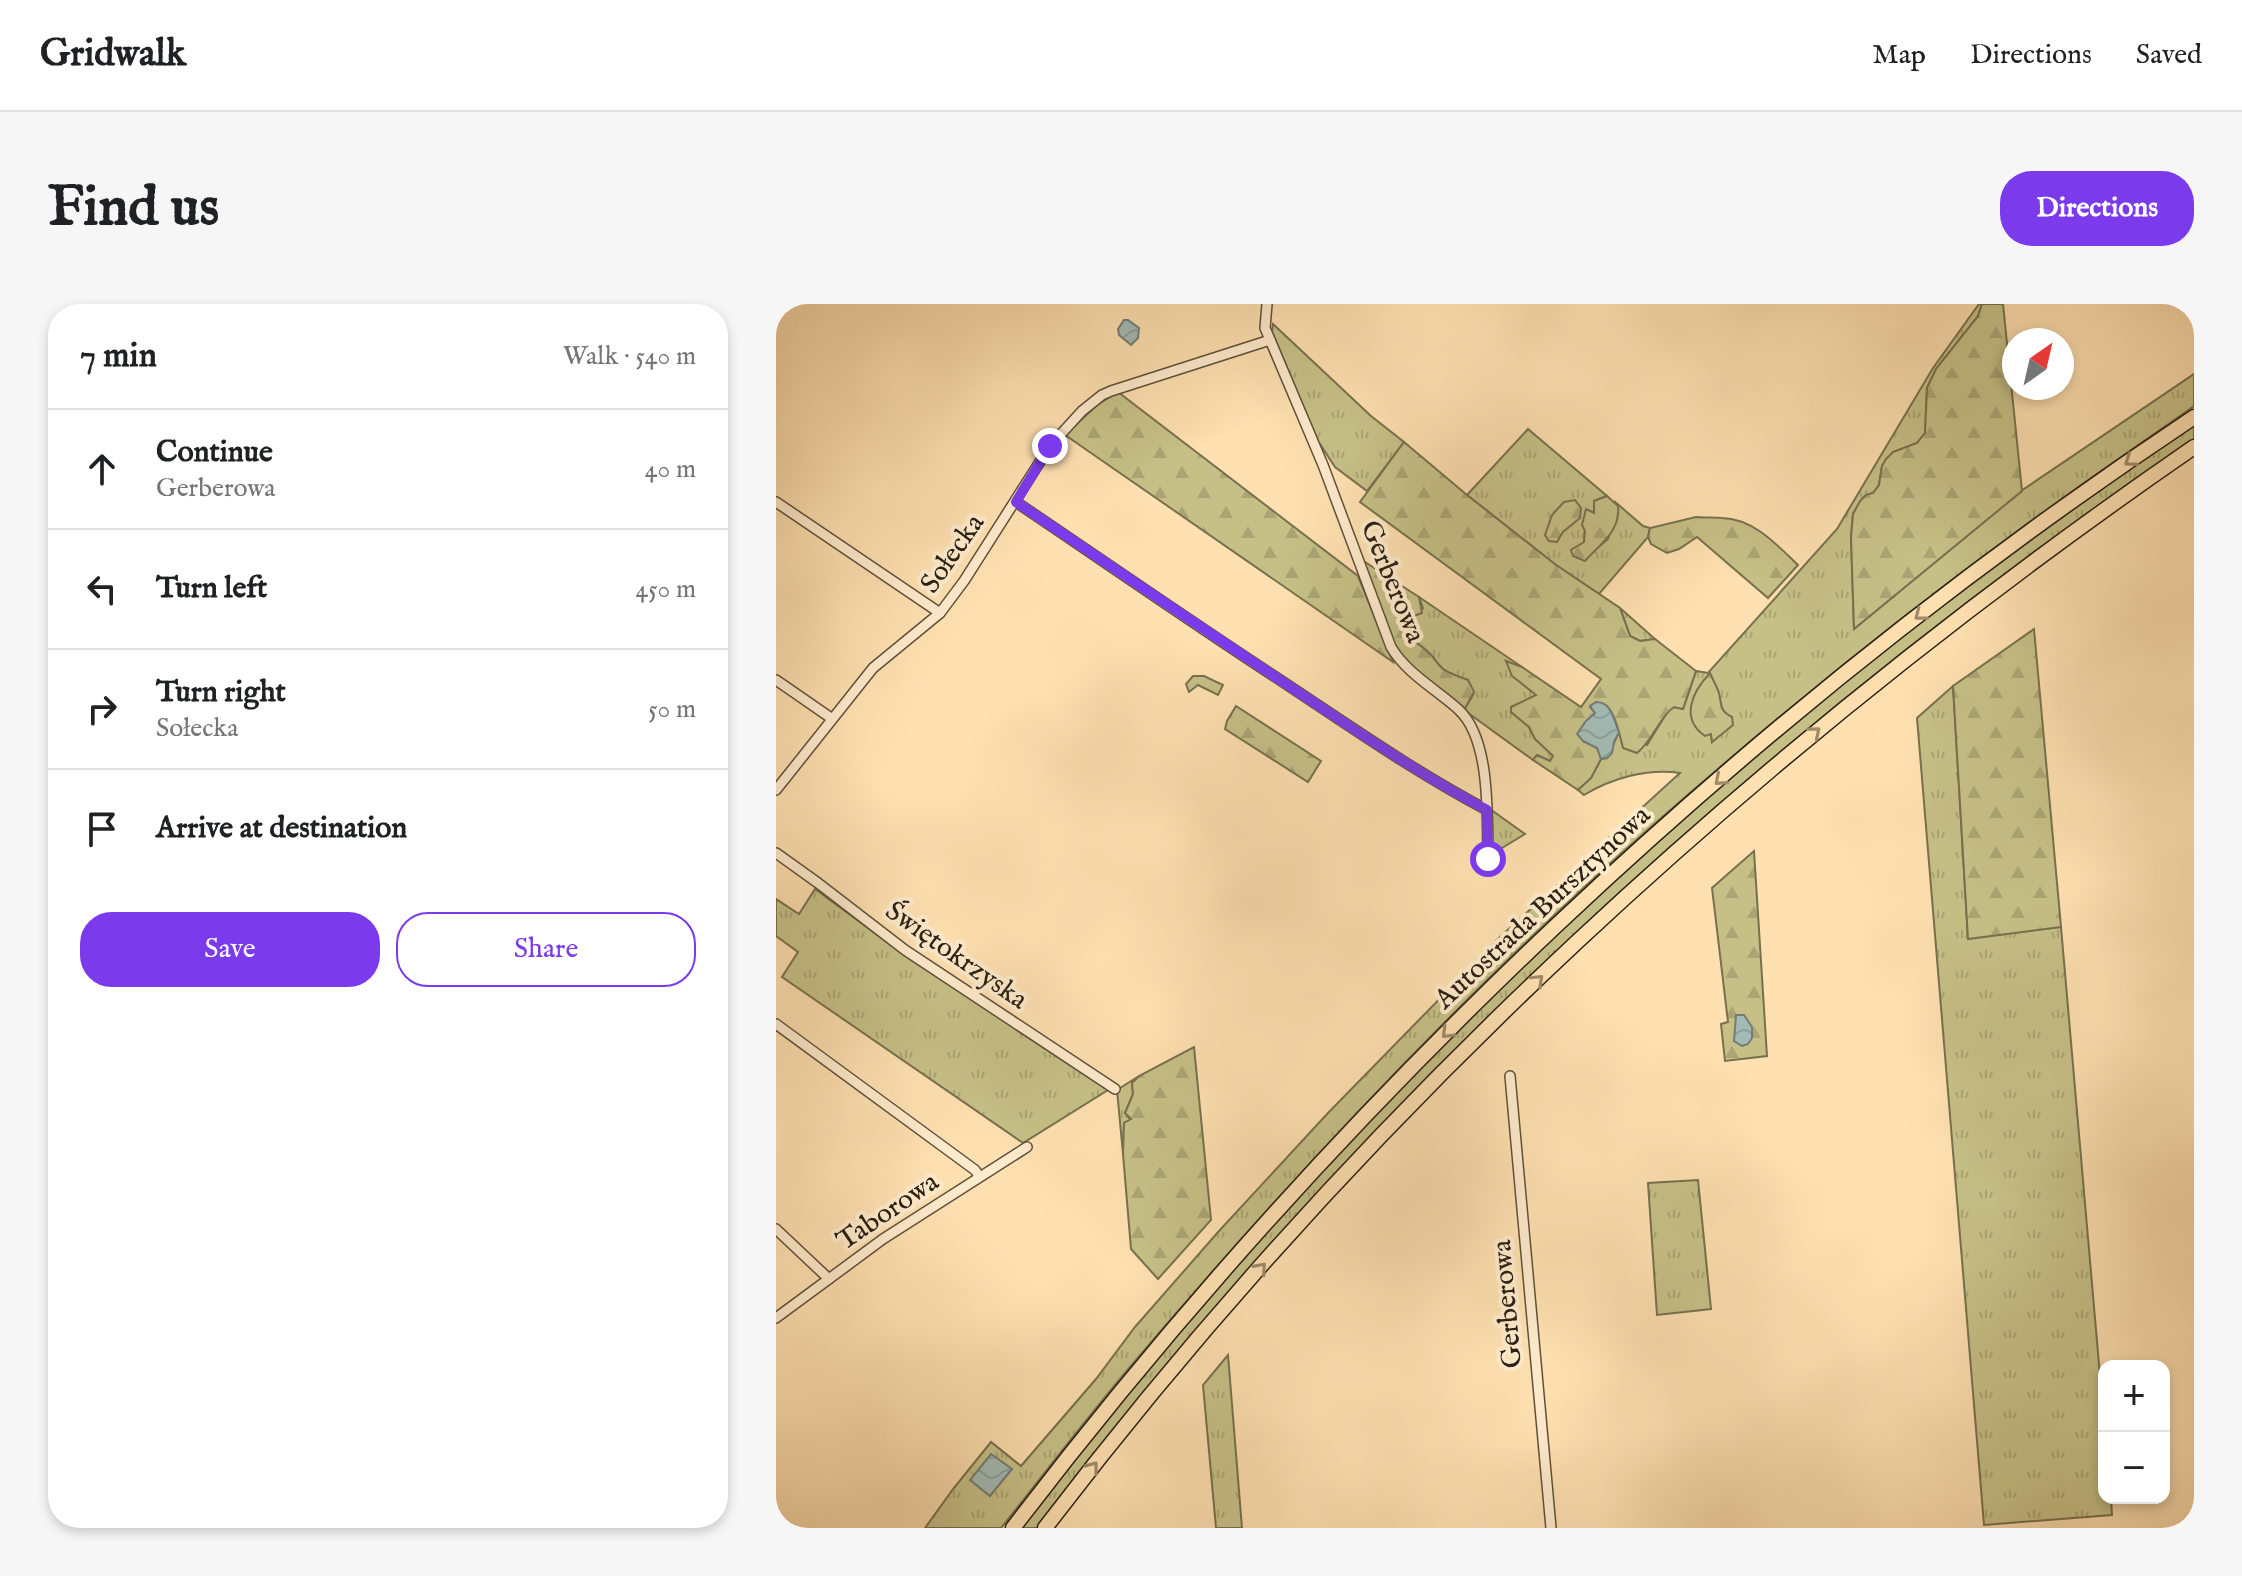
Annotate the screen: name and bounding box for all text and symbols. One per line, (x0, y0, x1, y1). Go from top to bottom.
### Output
text: Gridwalk (40, 31, 186, 79)
text: Map (1872, 38, 1926, 73)
text: Directions (1970, 38, 2092, 73)
text: Saved (2136, 38, 2202, 73)
button: Directions (2000, 171, 2194, 246)
text: Find us (48, 173, 219, 244)
north arrow (2002, 328, 2074, 400)
text: 7 min (80, 335, 157, 378)
text: Walk · 540 m (563, 340, 696, 373)
route end (1032, 428, 1068, 464)
text: Continue (156, 434, 273, 472)
icon: ahead (80, 447, 124, 491)
one-way arrow (2124, 451, 2138, 466)
text: 40 m (645, 453, 696, 486)
text: Gerberowa (156, 472, 276, 505)
street label: Sołecka (913, 507, 993, 600)
street label: Gerberowa (1352, 516, 1433, 649)
icon: left (80, 567, 124, 611)
text: Turn left (156, 570, 267, 608)
text: 450 m (636, 573, 696, 606)
one-way arrow (1915, 605, 1929, 620)
text: Turn right (156, 674, 286, 712)
icon: right (80, 687, 124, 731)
text: 50 m (648, 693, 696, 726)
text: Sołecka (156, 712, 238, 745)
one-way arrow (1806, 727, 1821, 742)
one-way arrow (1714, 770, 1729, 785)
street label: Autostrada Bursztynowa (1427, 798, 1659, 1018)
icon: arrive (80, 807, 124, 851)
text: Arrive at destination (156, 810, 407, 848)
route start (1470, 841, 1506, 877)
street label: Świętokrzyska (878, 894, 1035, 1018)
button: Save (80, 912, 380, 987)
button: Share (396, 912, 696, 987)
one-way arrow (1529, 974, 1543, 989)
one-way arrow (1442, 1024, 1456, 1038)
street label: Taborowa (830, 1165, 947, 1259)
street label: Gerberowa (1485, 1237, 1531, 1370)
one-way arrow (1251, 1262, 1266, 1277)
map controls (2098, 1360, 2170, 1504)
button: + (2098, 1360, 2170, 1432)
button: − (2098, 1432, 2170, 1504)
one-way arrow (1084, 1461, 1098, 1476)

